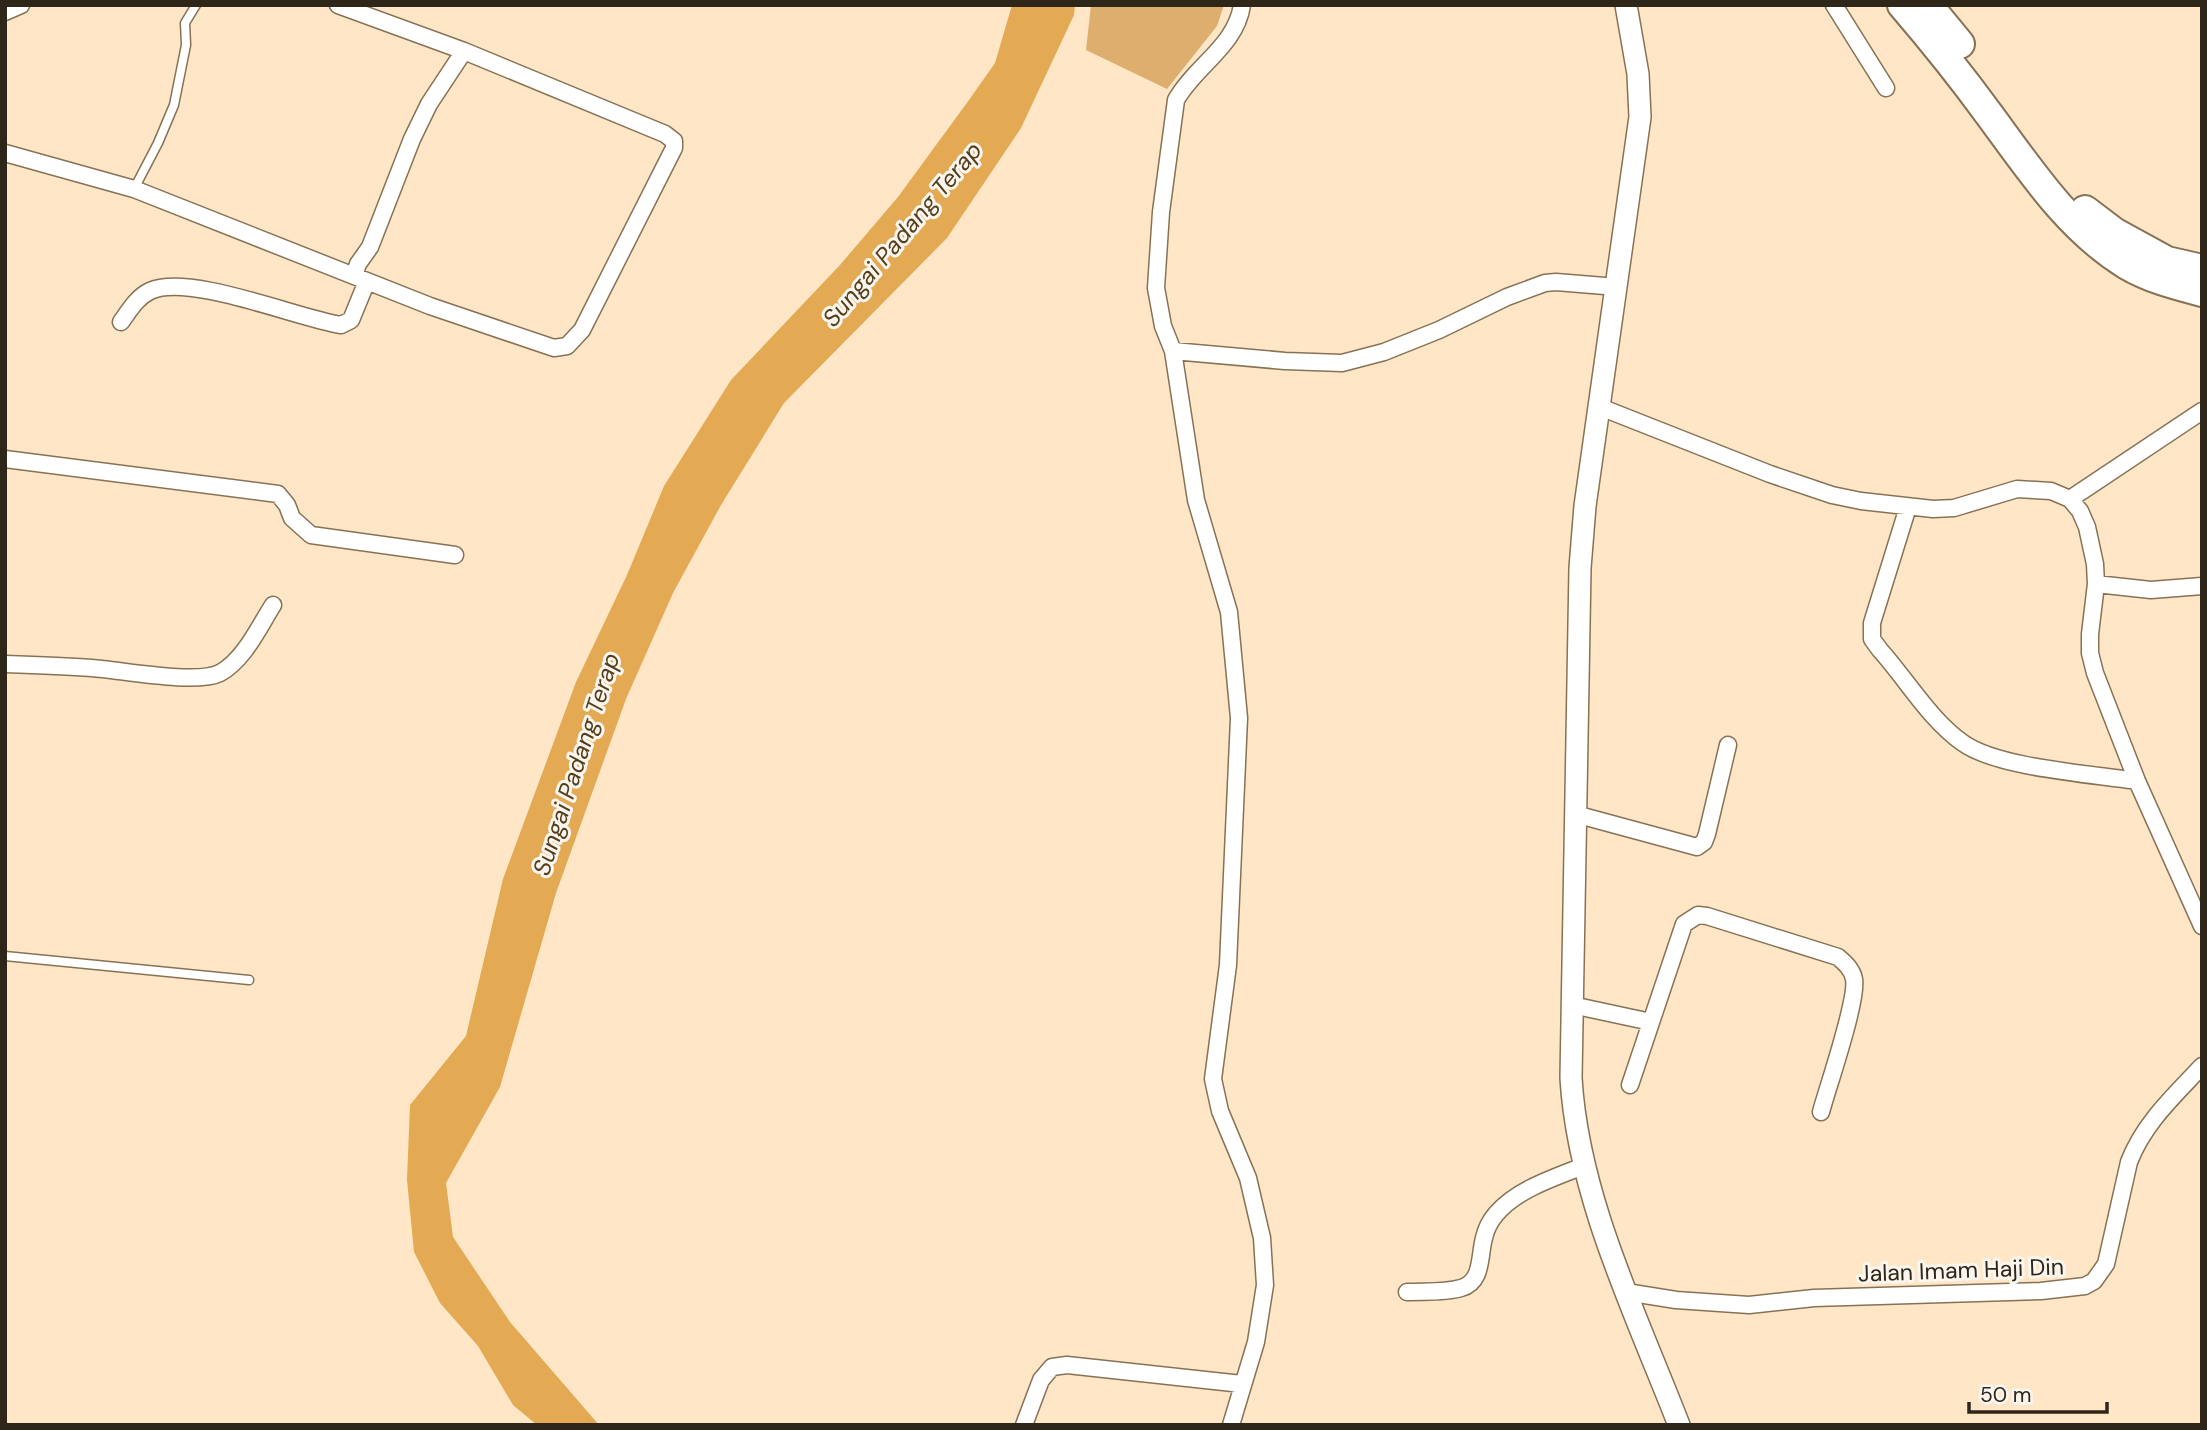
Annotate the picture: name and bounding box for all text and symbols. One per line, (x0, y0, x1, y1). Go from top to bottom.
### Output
water label: Sungai Padang Terap (815, 135, 989, 333)
water label: Sungai Padang Terap (525, 649, 627, 879)
street label: Jalan Imam Haji Din (1858, 1251, 2064, 1289)
scale bar (1969, 1370, 2107, 1414)
text: 50 m (1980, 1381, 2031, 1409)

